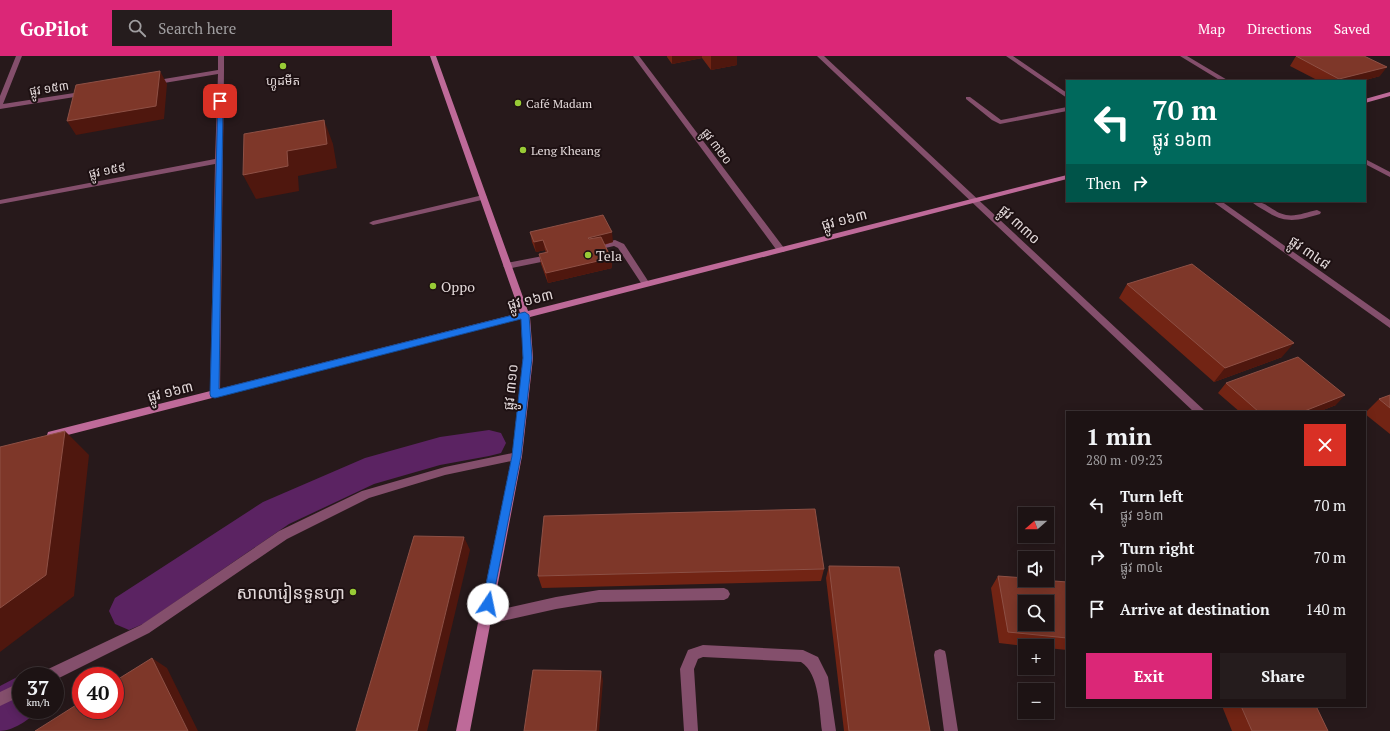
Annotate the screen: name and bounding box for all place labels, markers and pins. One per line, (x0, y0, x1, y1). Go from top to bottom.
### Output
marker: ហ្គូដមីត (278, 61, 288, 71)
place label: ហ្គូដមីត (266, 73, 300, 91)
pin (203, 84, 237, 118)
place label: Café Madam (526, 96, 593, 111)
marker: Café Madam (513, 98, 523, 108)
place label: Leng Kheang (531, 143, 601, 158)
marker: Leng Kheang (518, 145, 528, 155)
place label: Tela (596, 246, 622, 265)
marker: Tela (583, 250, 593, 260)
place label: Oppo (441, 277, 475, 296)
marker: Oppo (428, 281, 438, 291)
place label: សាលារៀនទួនហ្វា (237, 581, 345, 604)
marker: សាលារៀនទួនហ្វា (348, 587, 358, 597)

